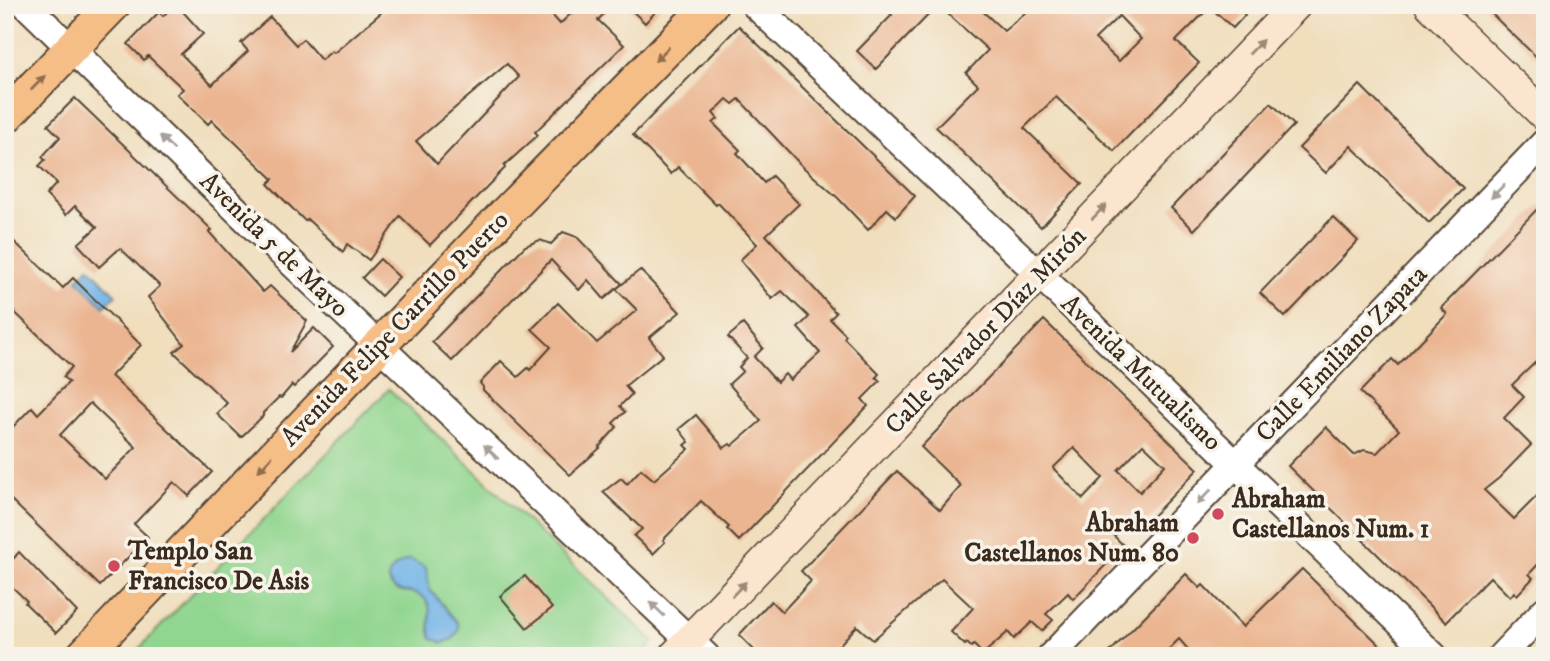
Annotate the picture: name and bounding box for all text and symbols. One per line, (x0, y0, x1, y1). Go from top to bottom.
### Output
one-way arrow (1248, 39, 1265, 56)
one-way arrow (654, 45, 670, 62)
one-way arrow (30, 75, 46, 92)
one-way arrow (159, 136, 176, 152)
street label: Avenida 5 de Mayo (192, 165, 356, 325)
one-way arrow (1489, 183, 1506, 200)
street label: Avenida Felipe Carrillo Puerto (274, 204, 516, 454)
one-way arrow (1091, 204, 1107, 221)
street label: Calle Salvador Díaz Mirón (878, 220, 1094, 442)
street label: Calle Emiliano Zapata (1249, 259, 1435, 449)
street label: Avenida Mutualismo (1054, 288, 1228, 458)
one-way arrow (483, 444, 500, 461)
one-way arrow (258, 455, 274, 472)
place label: Abraham Castellanos Num. 1 (1231, 483, 1429, 546)
one-way arrow (1197, 488, 1213, 505)
marker: Abraham Castellanos Num. 1 (1210, 506, 1226, 522)
place label: Abraham Castellanos Num. 80 (964, 507, 1179, 570)
marker: Abraham Castellanos Num. 80 (1185, 530, 1201, 546)
place label: Templo San Francisco De Asis (127, 535, 310, 598)
marker: Templo San Francisco De Asis (106, 558, 122, 574)
one-way arrow (730, 581, 746, 598)
one-way arrow (648, 600, 665, 617)

